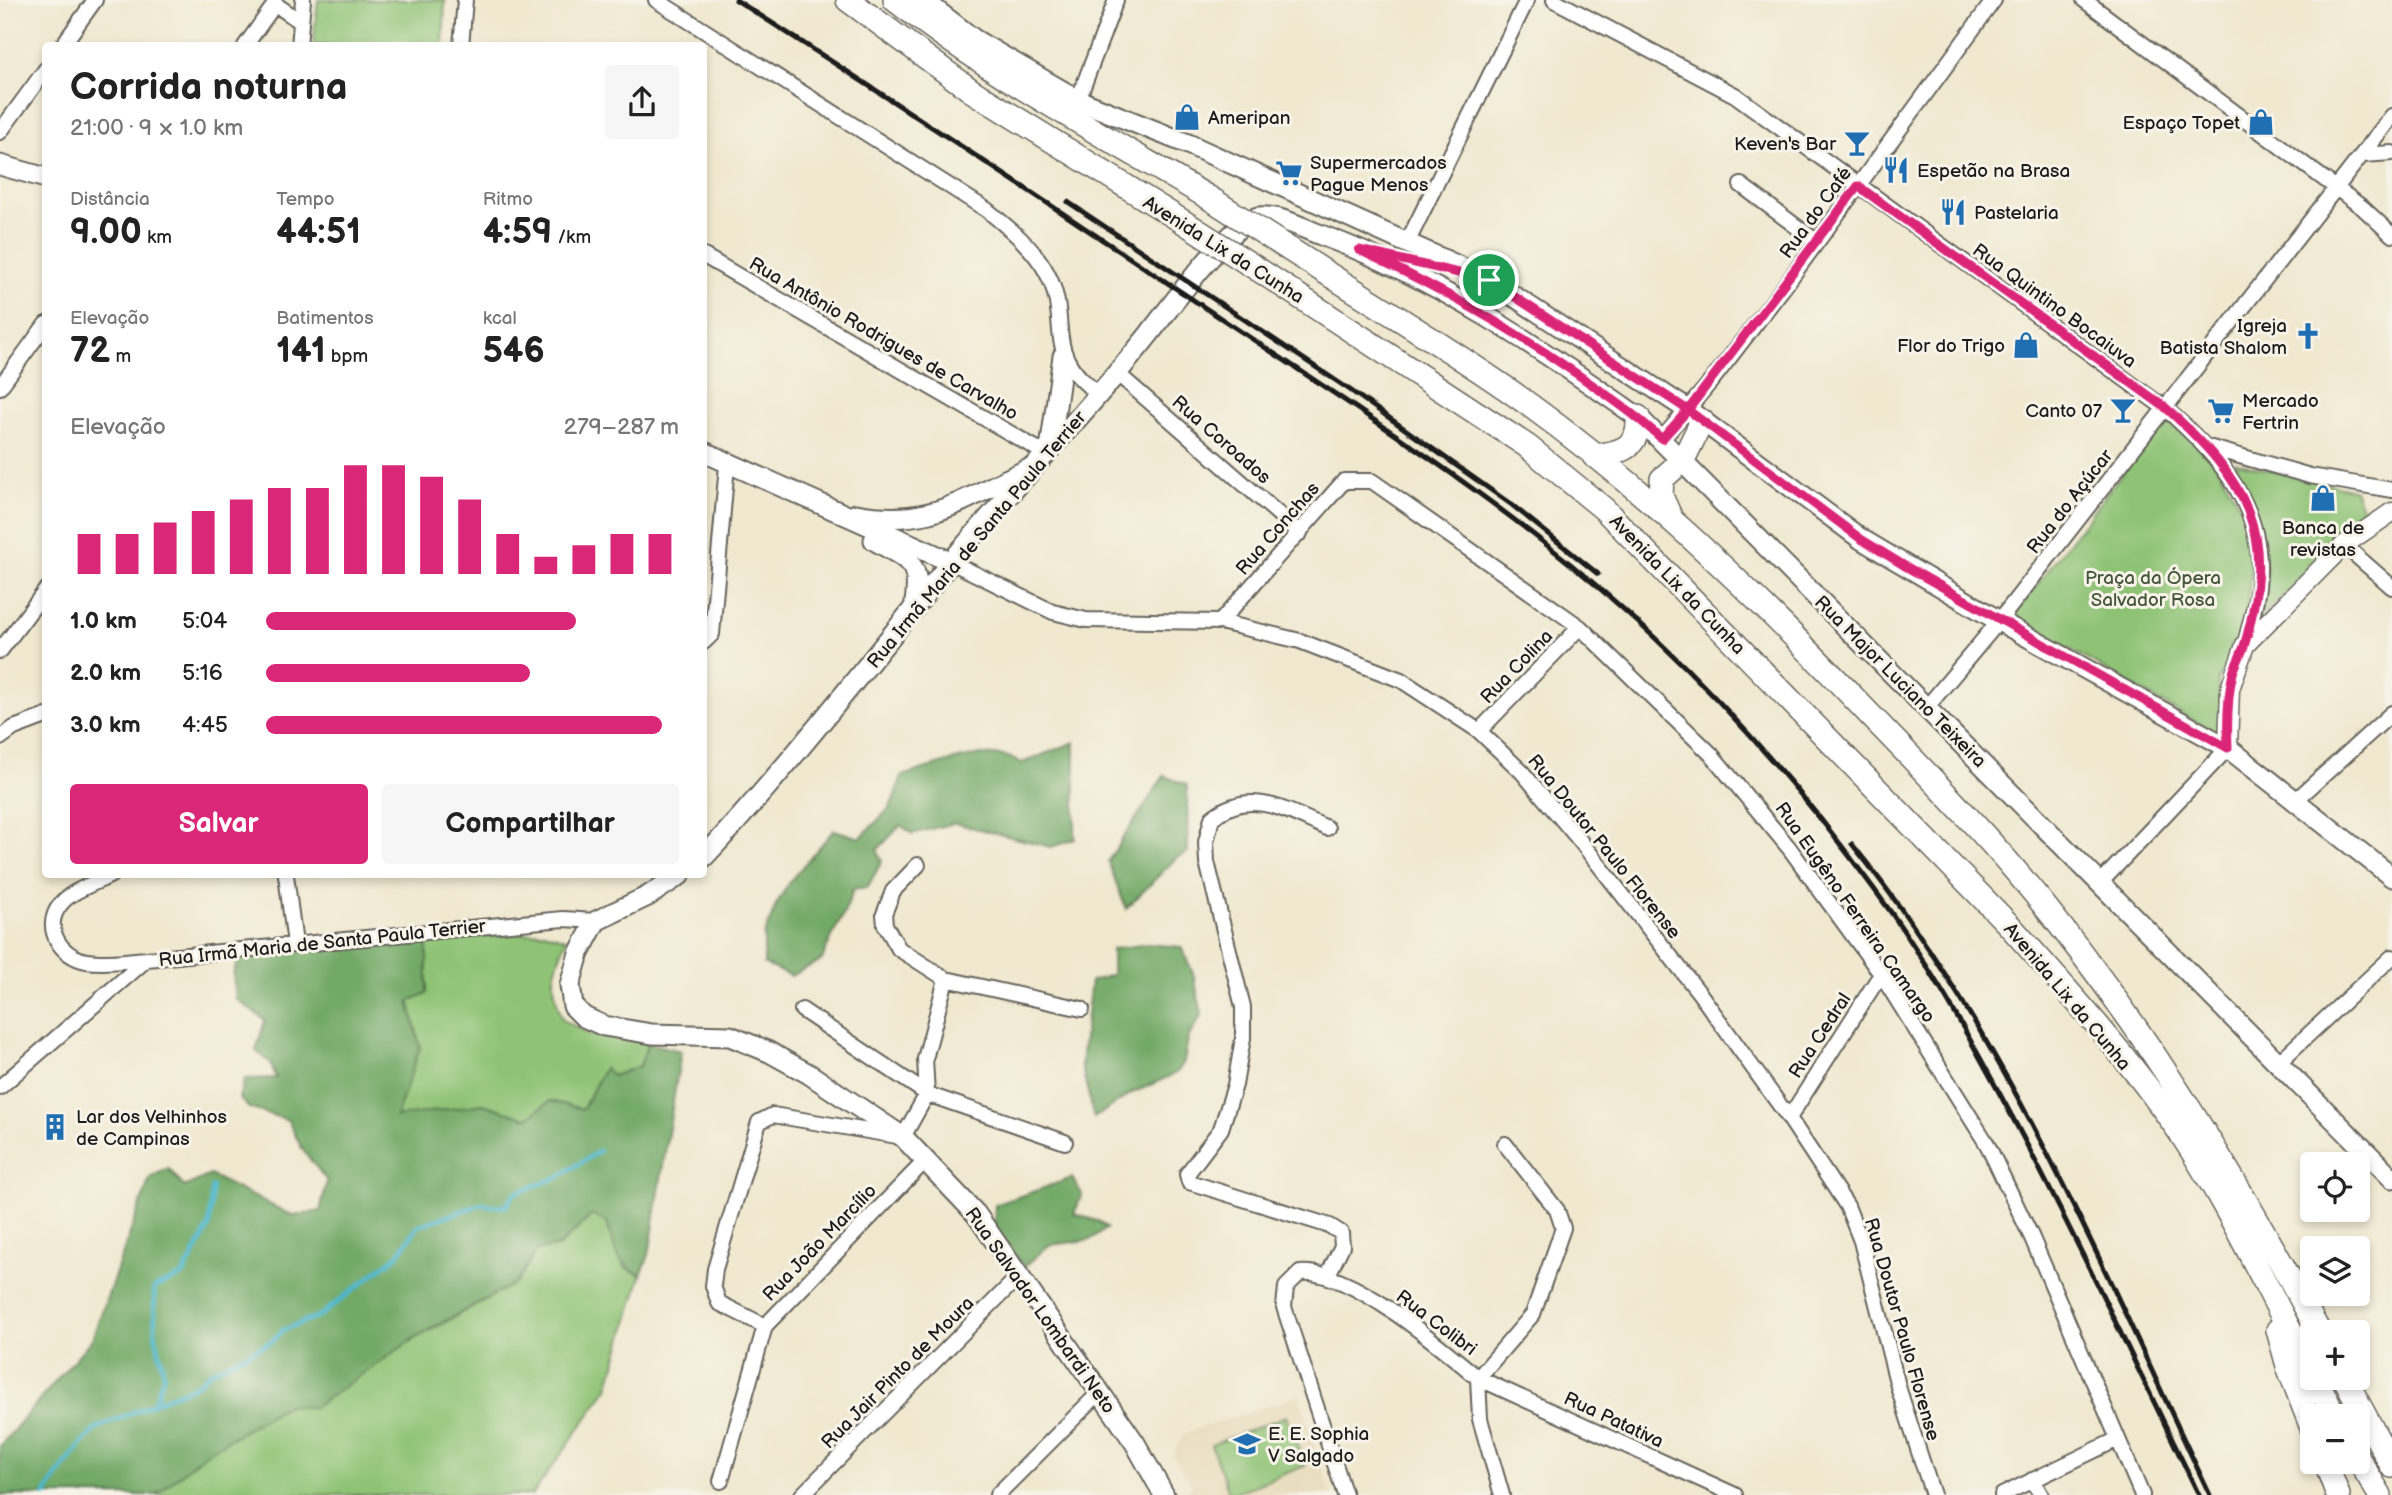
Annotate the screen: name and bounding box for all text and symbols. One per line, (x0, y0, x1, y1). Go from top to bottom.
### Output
text: Corrida noturna (70, 65, 348, 110)
button: share (605, 65, 679, 139)
shop icon: Ameripan (1172, 102, 1202, 132)
place label: Ameripan (1208, 107, 1290, 130)
shop icon: Espaço Topet (2246, 107, 2276, 137)
place label: Espaço Topet (2123, 112, 2240, 135)
text: 21:00 · 9 × 1.0 km (70, 114, 243, 142)
bar icon: Keven's Bar (1842, 128, 1872, 158)
place label: Keven's Bar (1734, 133, 1837, 156)
place label: Supermercados Pague Menos (1310, 152, 1447, 197)
restaurant icon: Espetão na Brasa (1881, 155, 1911, 185)
supermarket icon: Supermercados Pague Menos (1274, 158, 1304, 188)
place label: Espetão na Brasa (1917, 160, 2070, 183)
street label: Rua do Café (1775, 163, 1857, 263)
text: Distância (70, 188, 150, 211)
text: Tempo (276, 188, 335, 211)
text: Ritmo (483, 188, 533, 211)
street label: Avenida Lix da Cunha (1138, 191, 1308, 309)
restaurant icon: Pastelaria (1938, 197, 1968, 227)
place label: Pastelaria (1974, 202, 2059, 225)
text: 9.00 (70, 211, 142, 254)
text: 44:51 (276, 211, 361, 254)
text: 4:59 (483, 211, 552, 254)
text: km (142, 226, 172, 249)
text: /km (552, 226, 591, 249)
street label: Rua Quintino Bocaiuva (1968, 239, 2140, 373)
pin (1459, 250, 1519, 310)
street label: Rua Antônio Rodrigues de Carvalho (745, 253, 1022, 426)
icon: arrive (1470, 261, 1508, 299)
text: Elevação (70, 307, 149, 330)
text: Batimentos (276, 307, 374, 330)
text: kcal (483, 307, 517, 330)
place label: Igreja Batista Shalom (2159, 315, 2287, 360)
church icon: Igreja Batista Shalom (2293, 321, 2323, 351)
text: 72 (70, 330, 110, 373)
text: 141 (276, 330, 326, 373)
text: 546 (483, 330, 545, 373)
shop icon: Flor do Trigo (2011, 330, 2041, 360)
place label: Flor do Trigo (1897, 335, 2005, 358)
text: m (110, 345, 131, 368)
text: bpm (326, 345, 368, 368)
place label: Mercado Fertrin (2242, 390, 2319, 435)
street label: Rua Coroados (1167, 391, 1275, 489)
bar icon: Canto 07 (2108, 395, 2138, 425)
supermarket icon: Mercado Fertrin (2206, 396, 2236, 426)
place label: Canto 07 (2025, 400, 2103, 423)
street label: Rua Irmã Maria de Santa Paula Terrier (863, 406, 1092, 673)
text: Elevação (70, 413, 166, 441)
text: 279–287 m (564, 413, 679, 441)
street label: Rua do Açúcar (2022, 444, 2119, 559)
street label: Rua Conchas (1231, 478, 1325, 580)
shop icon: Banca de revistas (2308, 483, 2338, 513)
street label: Avenida Lix da Cunha (1604, 510, 1750, 660)
place label: Banca de revistas (2282, 517, 2364, 562)
park label: Praça da Ópera Salvador Rosa (2085, 566, 2221, 612)
street label: Rua Major Luciano Teixeira (1809, 591, 1991, 773)
text: 1.0 km (70, 607, 137, 635)
text: 5:04 (182, 607, 227, 635)
street label: Rua Colina (1476, 625, 1558, 709)
text: 2.0 km (70, 659, 141, 687)
text: 5:16 (182, 659, 223, 687)
text: 3.0 km (70, 711, 141, 739)
text: 4:45 (182, 711, 228, 739)
street label: Rua Doutor Paulo Florense (1522, 750, 1685, 944)
button: Salvar (70, 784, 368, 864)
button: Compartilhar (382, 784, 679, 864)
street label: Rua Eugêno Ferreira Camargo (1770, 798, 1940, 1028)
street label: Rua Irmã Maria de Santa Paula Terrier (157, 915, 488, 972)
street label: Avenida Lix da Cunha (1998, 919, 2135, 1075)
street label: Rua Cedral (1784, 989, 1856, 1083)
place label: Lar dos Velhinhos de Campinas (76, 1106, 227, 1151)
building icon: Lar dos Velhinhos de Campinas (40, 1112, 70, 1142)
map controls (2300, 1152, 2370, 1474)
button: locate (2300, 1152, 2370, 1222)
street label: Rua João Marcílio (758, 1180, 882, 1306)
street label: Rua Salvador Lombardi Neto (960, 1203, 1120, 1418)
street label: Rua Doutor Paulo Florense (1859, 1215, 1944, 1443)
button: layers (2300, 1236, 2370, 1306)
street label: Rua Colibri (1391, 1285, 1481, 1361)
street label: Rua Jair Pinto de Moura (817, 1292, 979, 1454)
button: + (2300, 1320, 2370, 1390)
street label: Rua Patativa (1560, 1387, 1667, 1453)
button: − (2300, 1404, 2370, 1474)
place label: E. E. Sophia V Salgado (1268, 1423, 1369, 1468)
school or university icon: E. E. Sophia V Salgado (1232, 1429, 1262, 1459)

